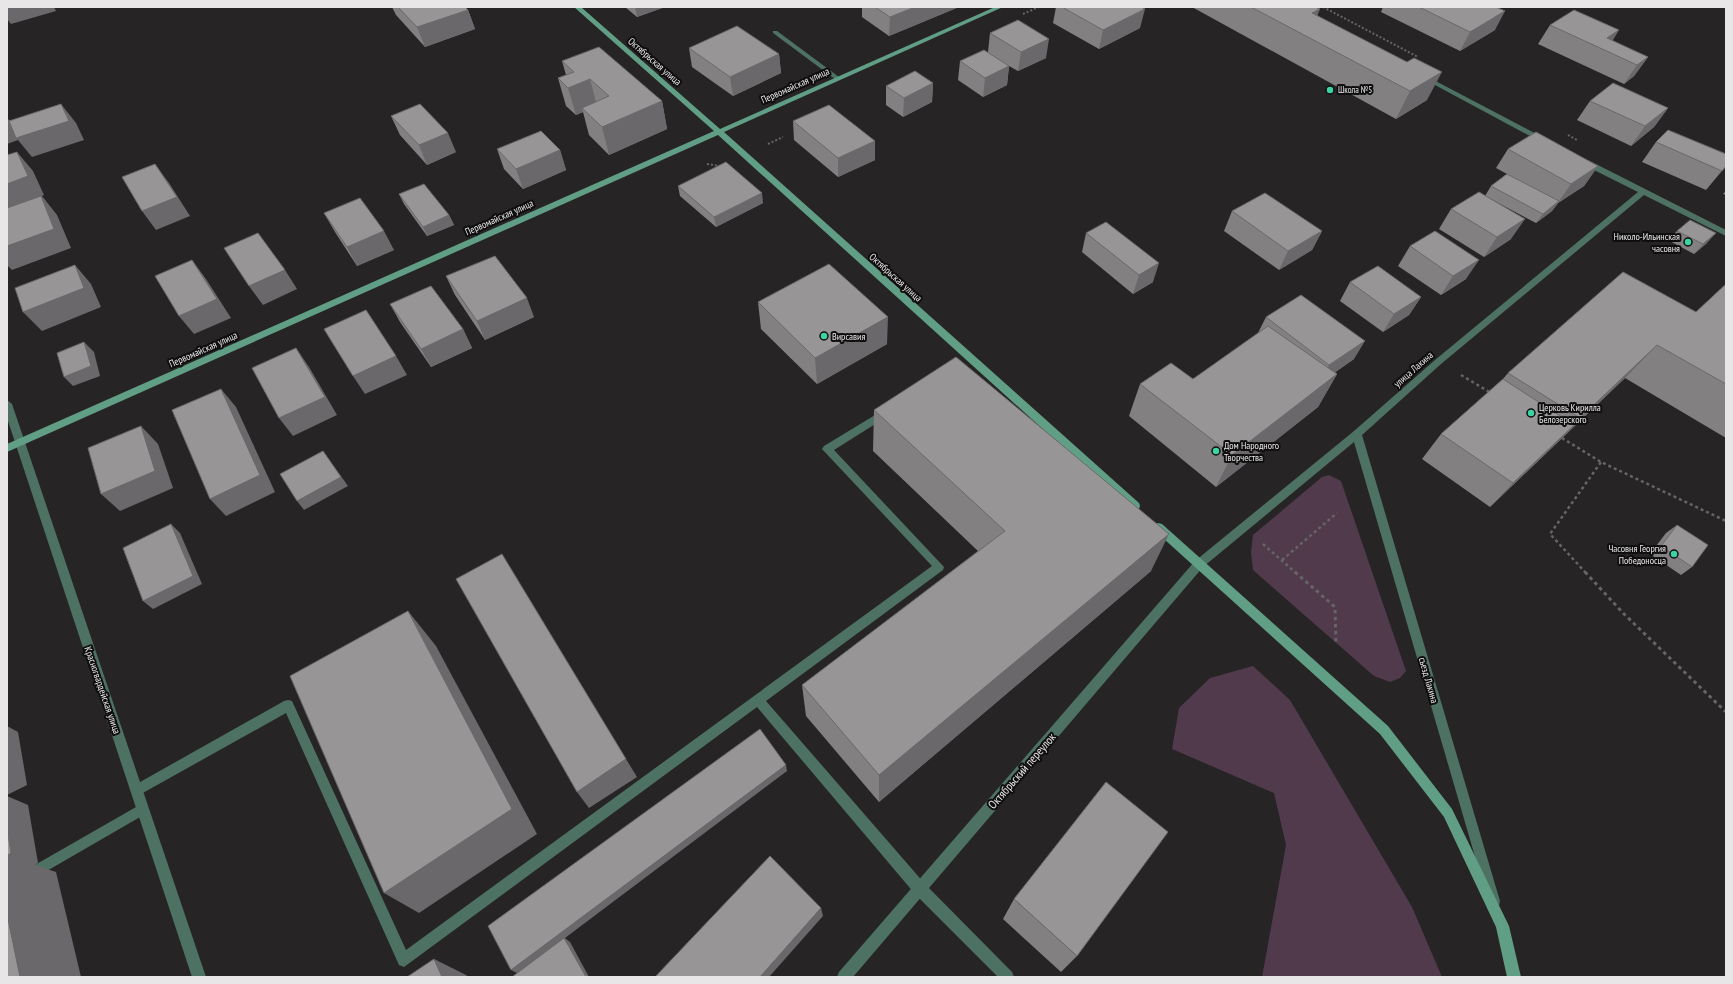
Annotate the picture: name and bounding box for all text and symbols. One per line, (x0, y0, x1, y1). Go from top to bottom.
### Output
street label: Октябрьская улица (625, 35, 684, 88)
street label: Первомайская улица (759, 65, 831, 106)
place label: Школа №5 (1338, 84, 1372, 95)
marker: Школа №5 (1325, 85, 1335, 95)
street label: Первомайская улица (463, 197, 535, 238)
place label: Николо-Ильинская часовня (1614, 230, 1680, 255)
marker: Николо-Ильинская часовня (1683, 237, 1693, 247)
street label: Октябрьская улица (867, 250, 925, 305)
street label: Первомайская улица (167, 329, 239, 370)
place label: Вирсавия (832, 330, 865, 343)
marker: Вирсавия (819, 331, 829, 341)
street label: улица Лакина (1391, 349, 1436, 390)
place label: Церковь Кирилла Белозерского (1539, 401, 1601, 426)
marker: Церковь Кирилла Белозерского (1526, 408, 1536, 418)
place label: Дом Народного Творчества (1224, 439, 1279, 464)
marker: Дом Народного Творчества (1211, 446, 1221, 456)
place label: Часовня Георгия Победоносца (1608, 542, 1666, 567)
marker: Часовня Георгия Победоносца (1669, 549, 1679, 559)
street label: Красногвардейская улица (81, 645, 124, 736)
street label: съезд Лакина (1416, 656, 1441, 705)
street label: Октябрьский переулок (985, 729, 1059, 812)

